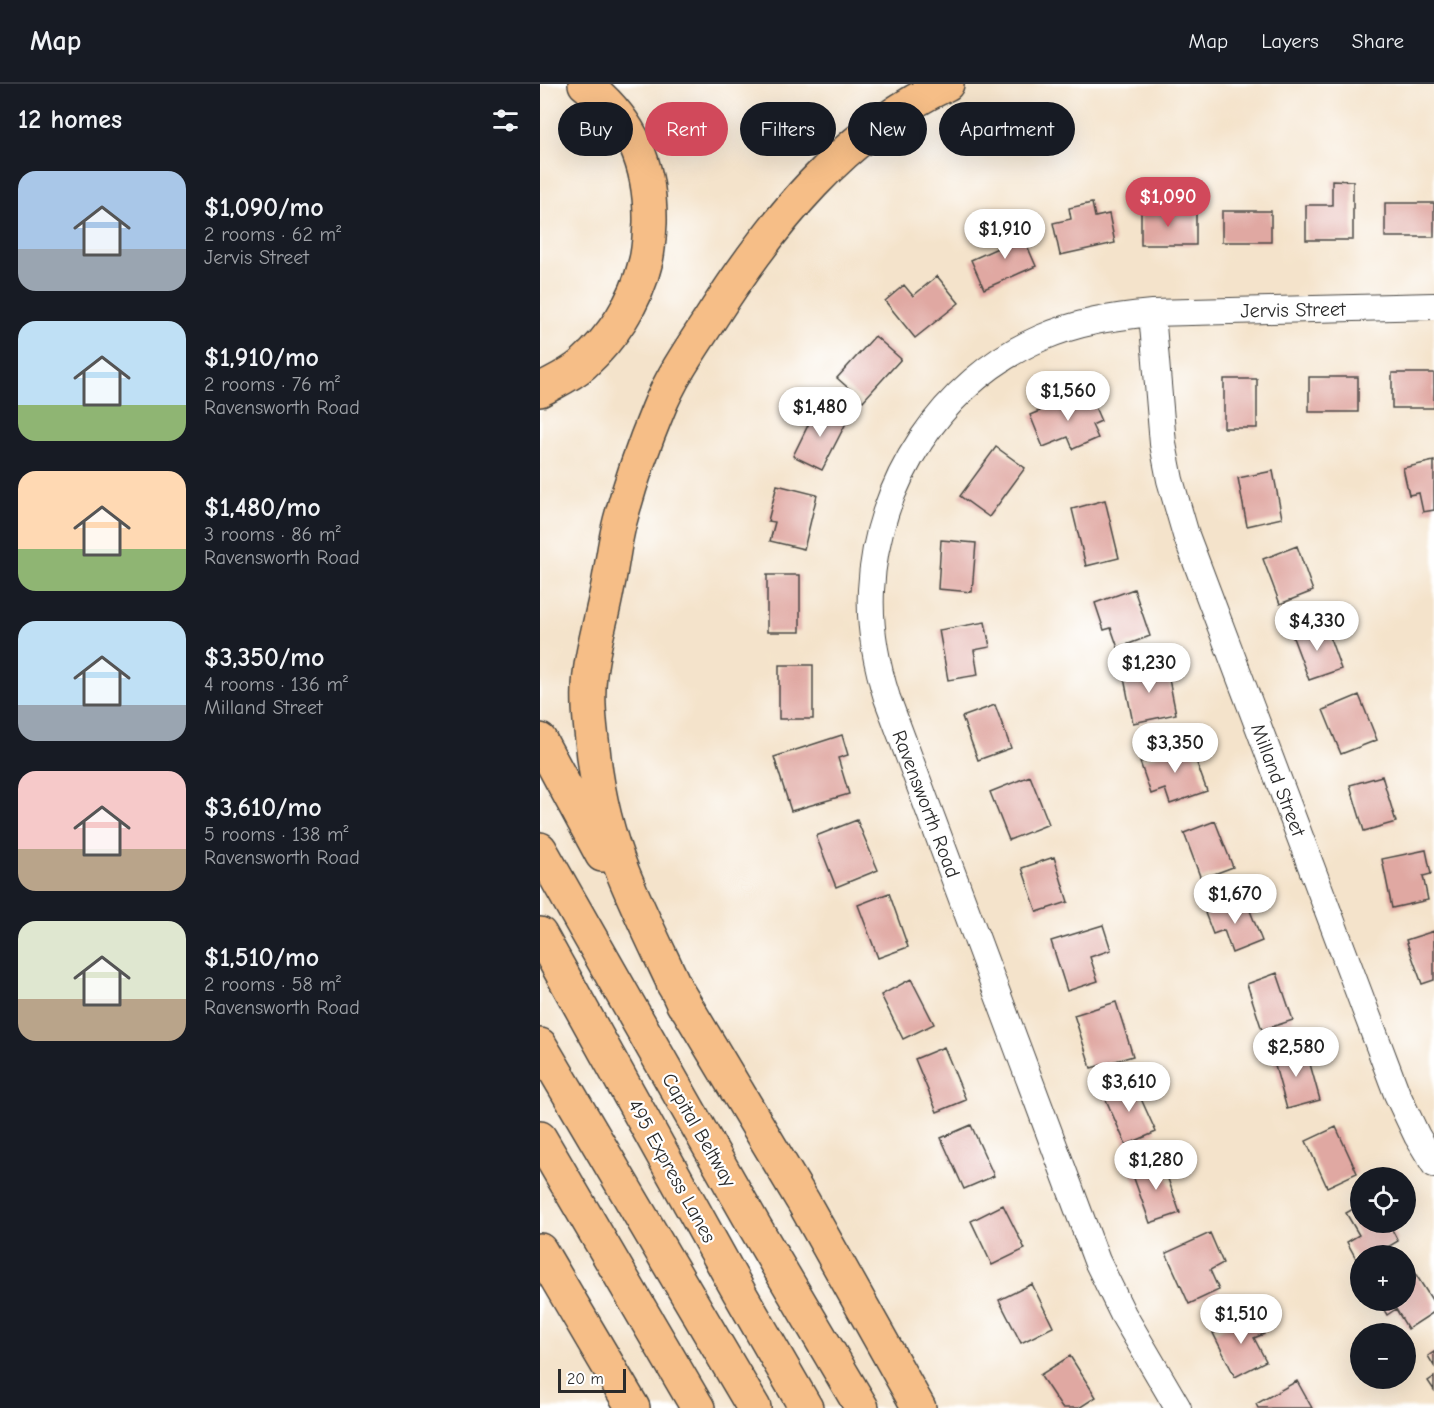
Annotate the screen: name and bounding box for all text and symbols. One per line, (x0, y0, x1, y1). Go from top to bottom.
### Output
text: Map (30, 25, 81, 57)
text: Map (1189, 29, 1228, 53)
text: Layers (1261, 29, 1319, 53)
text: Share (1352, 29, 1404, 53)
chip: Buy (558, 102, 633, 156)
chip: Rent (645, 102, 728, 156)
chip: Filters (740, 102, 836, 156)
chip: New (848, 102, 927, 156)
chip: Apartment (939, 102, 1075, 156)
icon: filters (489, 104, 522, 137)
text: 12 homes (18, 105, 122, 135)
pin: $1,090 (1119, 177, 1217, 228)
text: $1,090 (1139, 185, 1197, 208)
text: $1,090/mo (204, 193, 324, 223)
icon: home (66, 195, 138, 267)
pin: $1,910 (956, 209, 1054, 260)
text: $1,910 (978, 217, 1032, 240)
text: 2 rooms · 62 m² (204, 223, 341, 246)
text: Jervis Street (204, 246, 309, 269)
street label: Jervis Street (1240, 298, 1347, 322)
text: $1,910/mo (204, 343, 319, 373)
icon: home (66, 345, 138, 417)
pin: $1,560 (1019, 371, 1117, 422)
text: 2 rooms · 76 m² (204, 373, 340, 396)
text: $1,560 (1040, 379, 1096, 402)
pin: $1,480 (771, 387, 869, 438)
text: $1,480 (793, 395, 847, 418)
text: Ravensworth Road (204, 396, 360, 419)
text: $1,480/mo (204, 493, 321, 523)
icon: home (66, 495, 138, 567)
text: 3 rooms · 86 m² (204, 523, 341, 546)
text: Ravensworth Road (204, 546, 360, 569)
pin: $4,330 (1268, 601, 1366, 652)
text: $4,330 (1289, 609, 1345, 632)
text: $3,350/mo (204, 643, 324, 673)
pin: $1,230 (1100, 643, 1198, 694)
icon: home (66, 645, 138, 717)
text: $1,230 (1122, 651, 1176, 674)
text: 4 rooms · 136 m² (204, 673, 348, 696)
text: Milland Street (204, 696, 323, 719)
street label: Milland Street (1246, 720, 1310, 841)
pin: $3,350 (1126, 723, 1224, 774)
street label: Ravensworth Road (887, 727, 965, 881)
text: $3,350 (1146, 731, 1204, 754)
text: $3,610/mo (204, 793, 322, 823)
icon: home (66, 795, 138, 867)
text: 5 rooms · 138 m² (204, 823, 349, 846)
text: Ravensworth Road (204, 846, 360, 869)
pin: $1,670 (1186, 874, 1284, 925)
text: $1,670 (1208, 882, 1262, 905)
text: $1,510/mo (204, 943, 319, 973)
icon: home (66, 945, 138, 1017)
text: 2 rooms · 58 m² (204, 973, 341, 996)
text: Ravensworth Road (204, 996, 360, 1019)
pin: $2,580 (1247, 1027, 1345, 1078)
text: $2,580 (1267, 1035, 1325, 1058)
pin: $3,610 (1080, 1062, 1178, 1113)
street label: Capital Beltway (657, 1069, 741, 1191)
text: $3,610 (1101, 1070, 1157, 1093)
street label: 495 Express Lanes (623, 1095, 721, 1247)
pin: $1,280 (1107, 1140, 1205, 1191)
text: $1,280 (1128, 1148, 1184, 1171)
map controls (1350, 1167, 1416, 1389)
button: locate (1350, 1167, 1416, 1233)
button: + (1350, 1245, 1416, 1311)
pin: $1,510 (1192, 1294, 1290, 1345)
text: $1,510 (1214, 1302, 1268, 1325)
button: − (1350, 1323, 1416, 1389)
scale bar (558, 1366, 626, 1394)
text: 20 m (567, 1370, 604, 1388)

